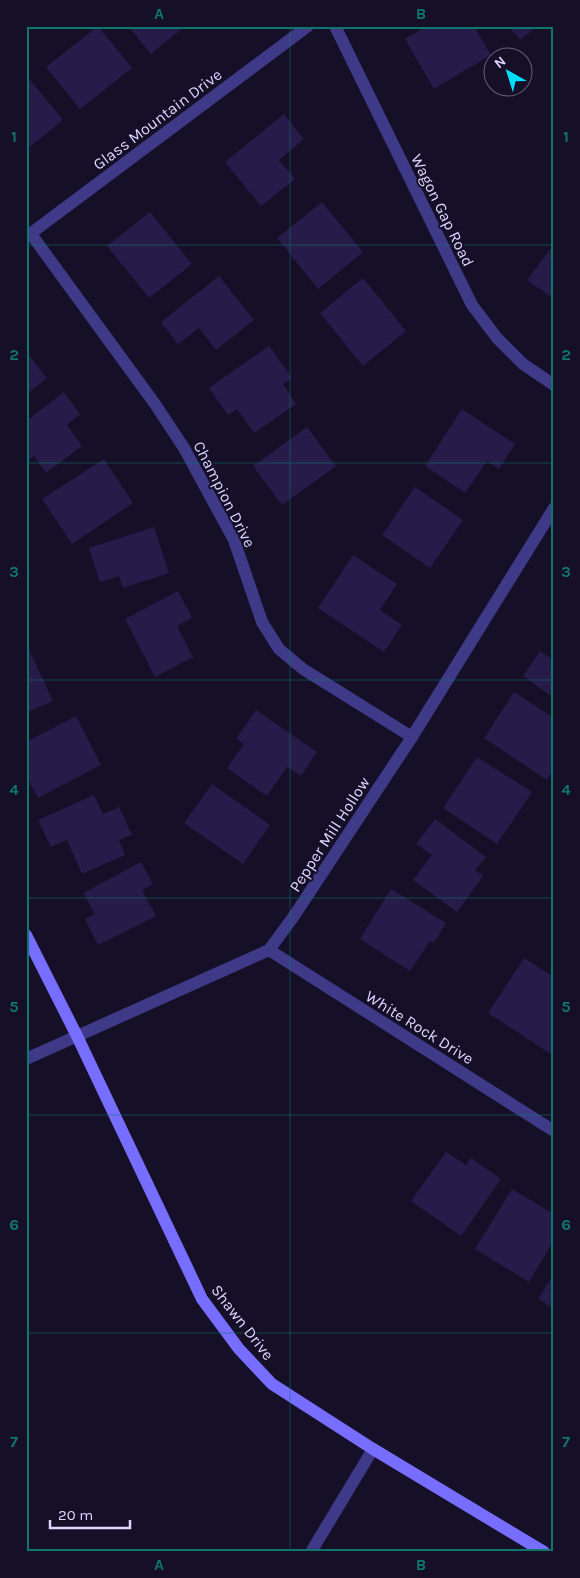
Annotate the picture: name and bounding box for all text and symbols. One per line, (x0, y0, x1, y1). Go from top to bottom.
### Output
text: A (154, 4, 164, 23)
text: B (416, 4, 426, 23)
north arrow (482, 48, 532, 98)
text: N (491, 53, 509, 72)
street label: Glass Mountain Drive (89, 65, 225, 174)
text: 1 (11, 127, 17, 146)
text: 1 (563, 127, 569, 146)
street label: Wagon Gap Road (407, 151, 478, 270)
text: 2 (9, 345, 19, 364)
text: 2 (561, 345, 571, 364)
street label: Champion Drive (190, 438, 260, 551)
text: 3 (9, 562, 19, 581)
text: 3 (561, 562, 571, 581)
street label: Pepper Mill Hollow (285, 773, 374, 895)
text: 4 (9, 780, 19, 799)
text: 4 (561, 780, 571, 799)
street label: White Rock Drive (362, 987, 477, 1068)
text: 5 (9, 997, 19, 1016)
text: 5 (561, 997, 571, 1016)
text: 6 (9, 1215, 19, 1234)
text: 6 (561, 1215, 571, 1234)
street label: Shawn Drive (207, 1281, 278, 1364)
text: 7 (10, 1432, 18, 1451)
text: 7 (562, 1432, 570, 1451)
scale bar (50, 1498, 130, 1530)
text: 20 m (58, 1506, 93, 1524)
text: A (154, 1555, 164, 1574)
text: B (416, 1555, 426, 1574)

